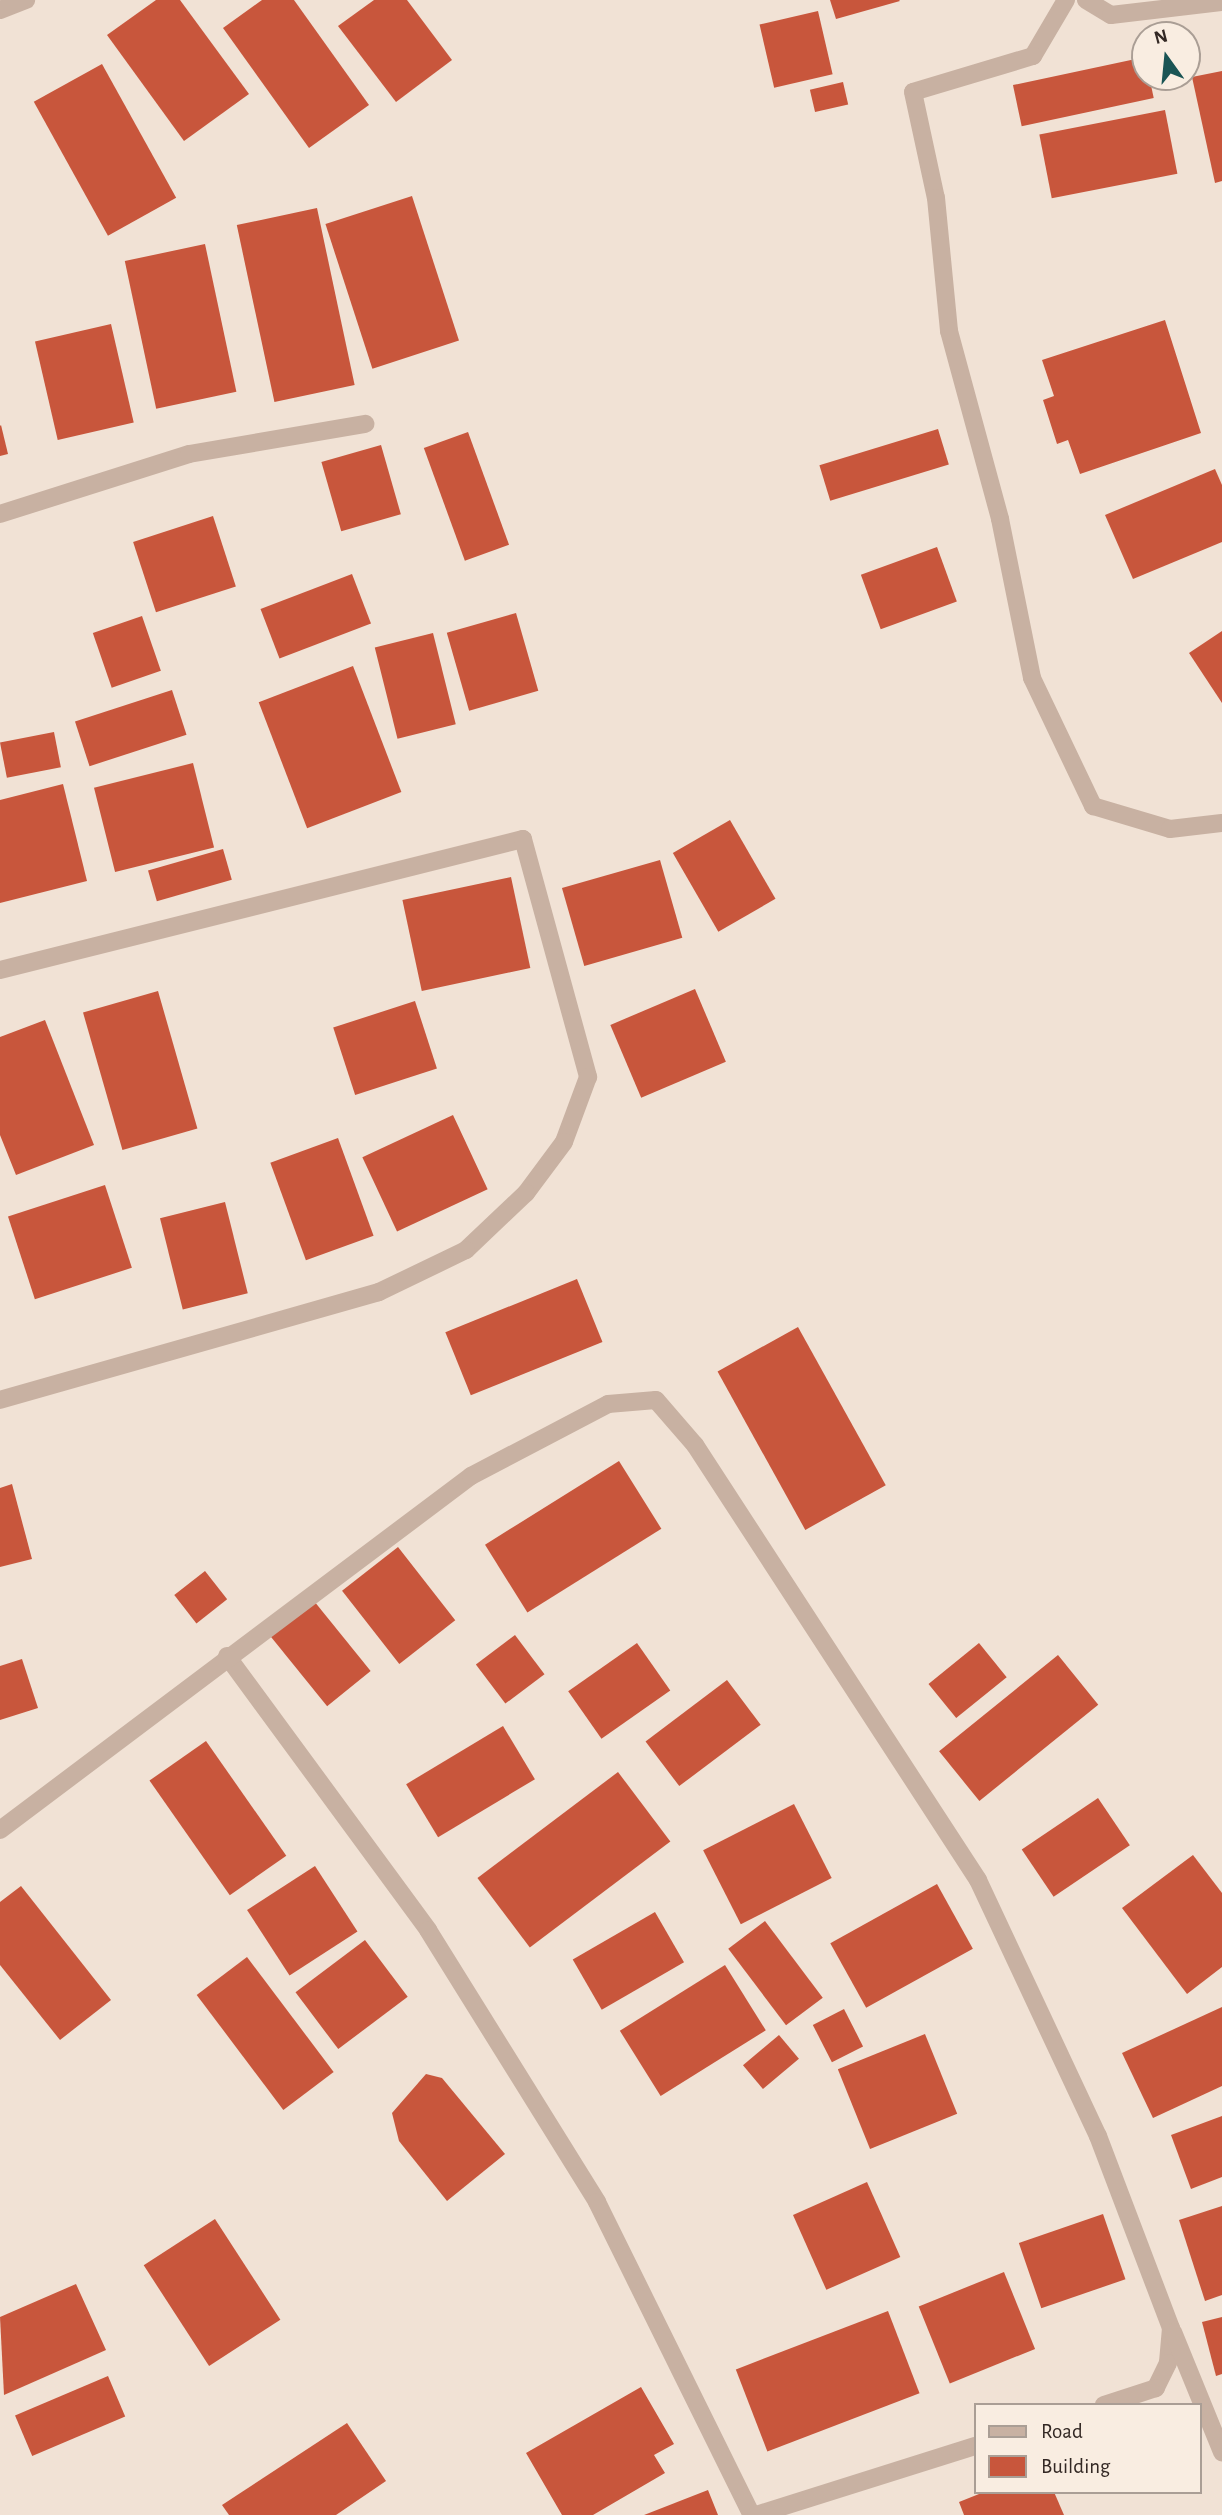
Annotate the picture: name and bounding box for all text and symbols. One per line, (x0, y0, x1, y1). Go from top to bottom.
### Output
north arrow (1131, 21, 1201, 91)
text: N (1152, 26, 1170, 48)
legend (974, 2403, 1201, 2494)
text: Road (1041, 2421, 1083, 2442)
text: Building (1041, 2456, 1110, 2477)

